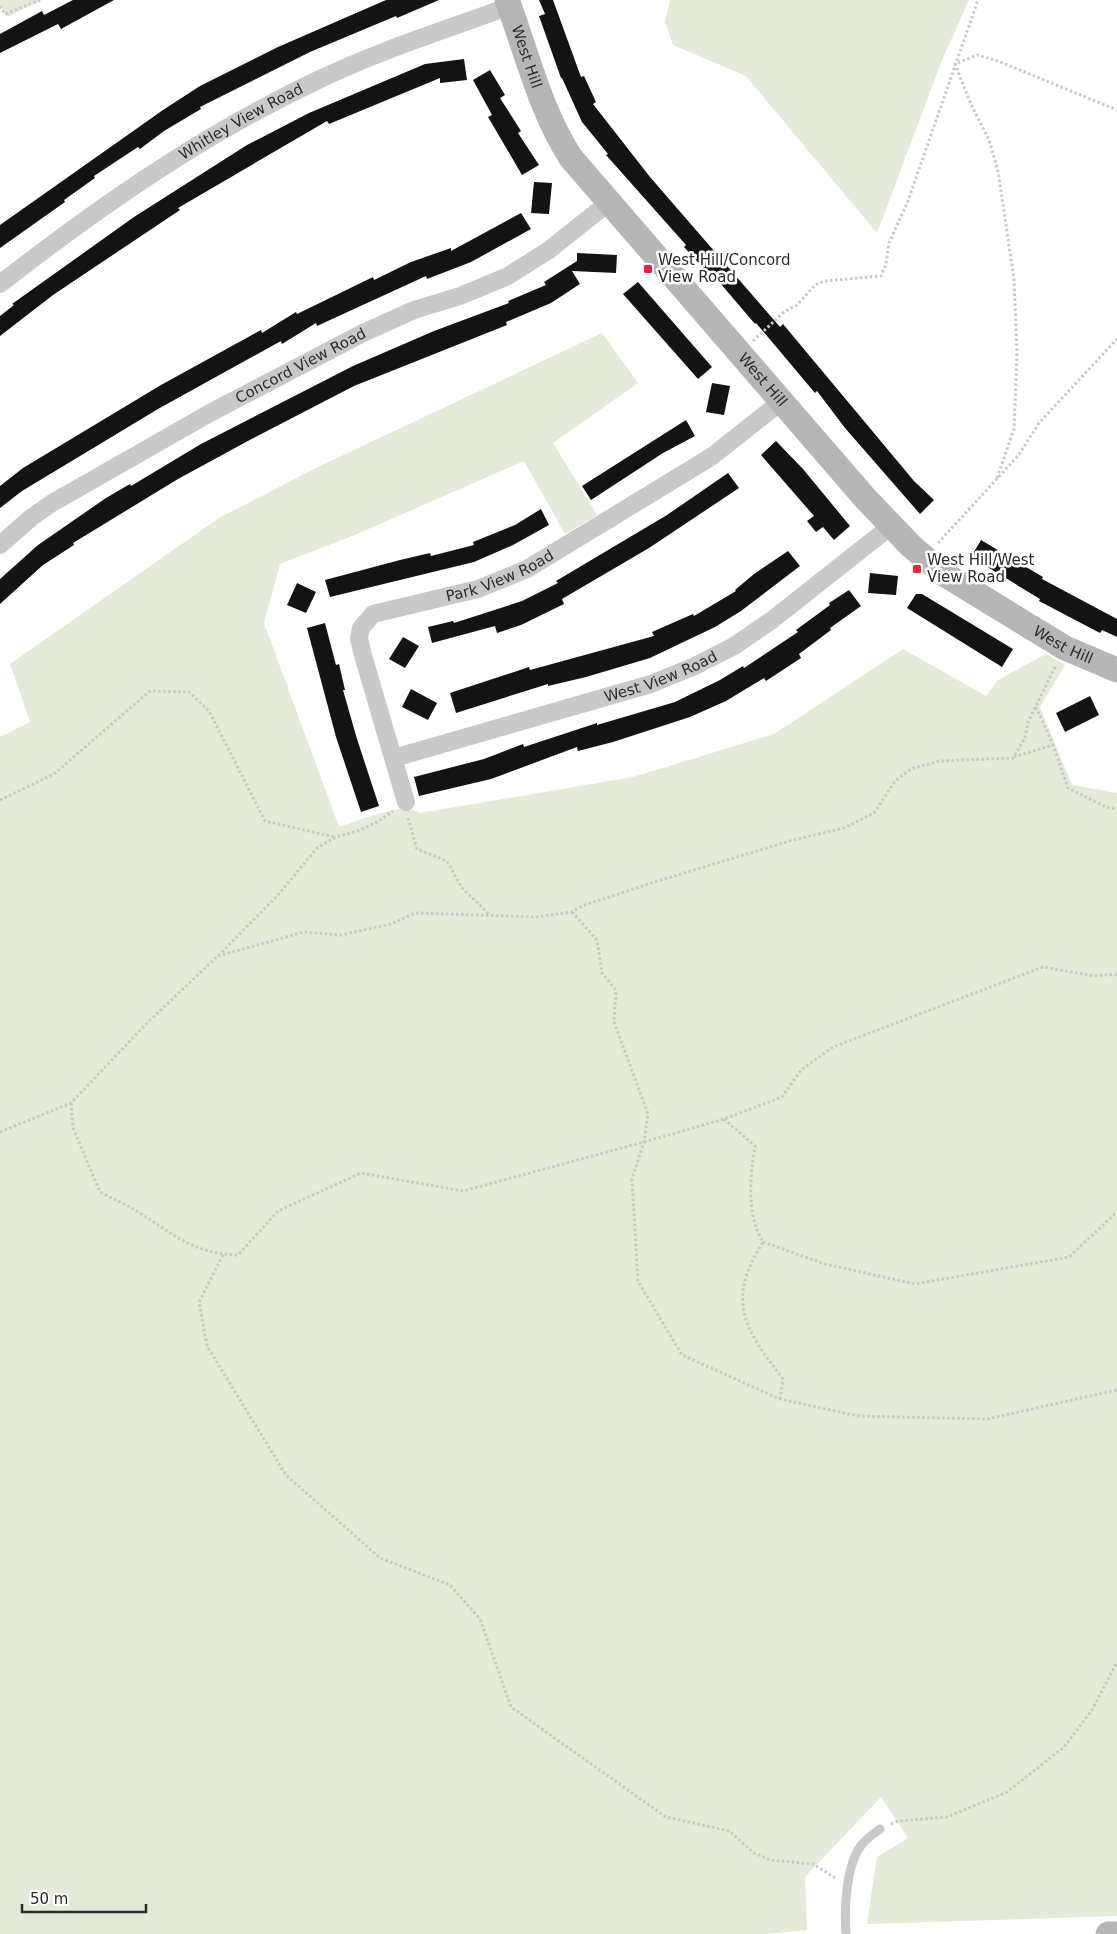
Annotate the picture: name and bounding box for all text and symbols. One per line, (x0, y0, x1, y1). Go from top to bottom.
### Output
street label: West Hill (508, 23, 546, 91)
street label: Whitley View Road (176, 80, 306, 164)
place label: West Hill/Concord View Road (658, 251, 791, 286)
marker: West Hill/Concord View Road (642, 263, 654, 275)
street label: Concord View Road (232, 324, 369, 407)
street label: West Hill (734, 349, 791, 410)
street label: Park View Road (444, 546, 557, 605)
place label: West Hill/West View Road (927, 551, 1034, 586)
marker: West Hill/West View Road (911, 563, 923, 575)
street label: West Hill (1030, 622, 1096, 668)
street label: West View Road (602, 647, 720, 706)
scale bar (22, 1882, 146, 1914)
text: 50 m (30, 1890, 68, 1908)

